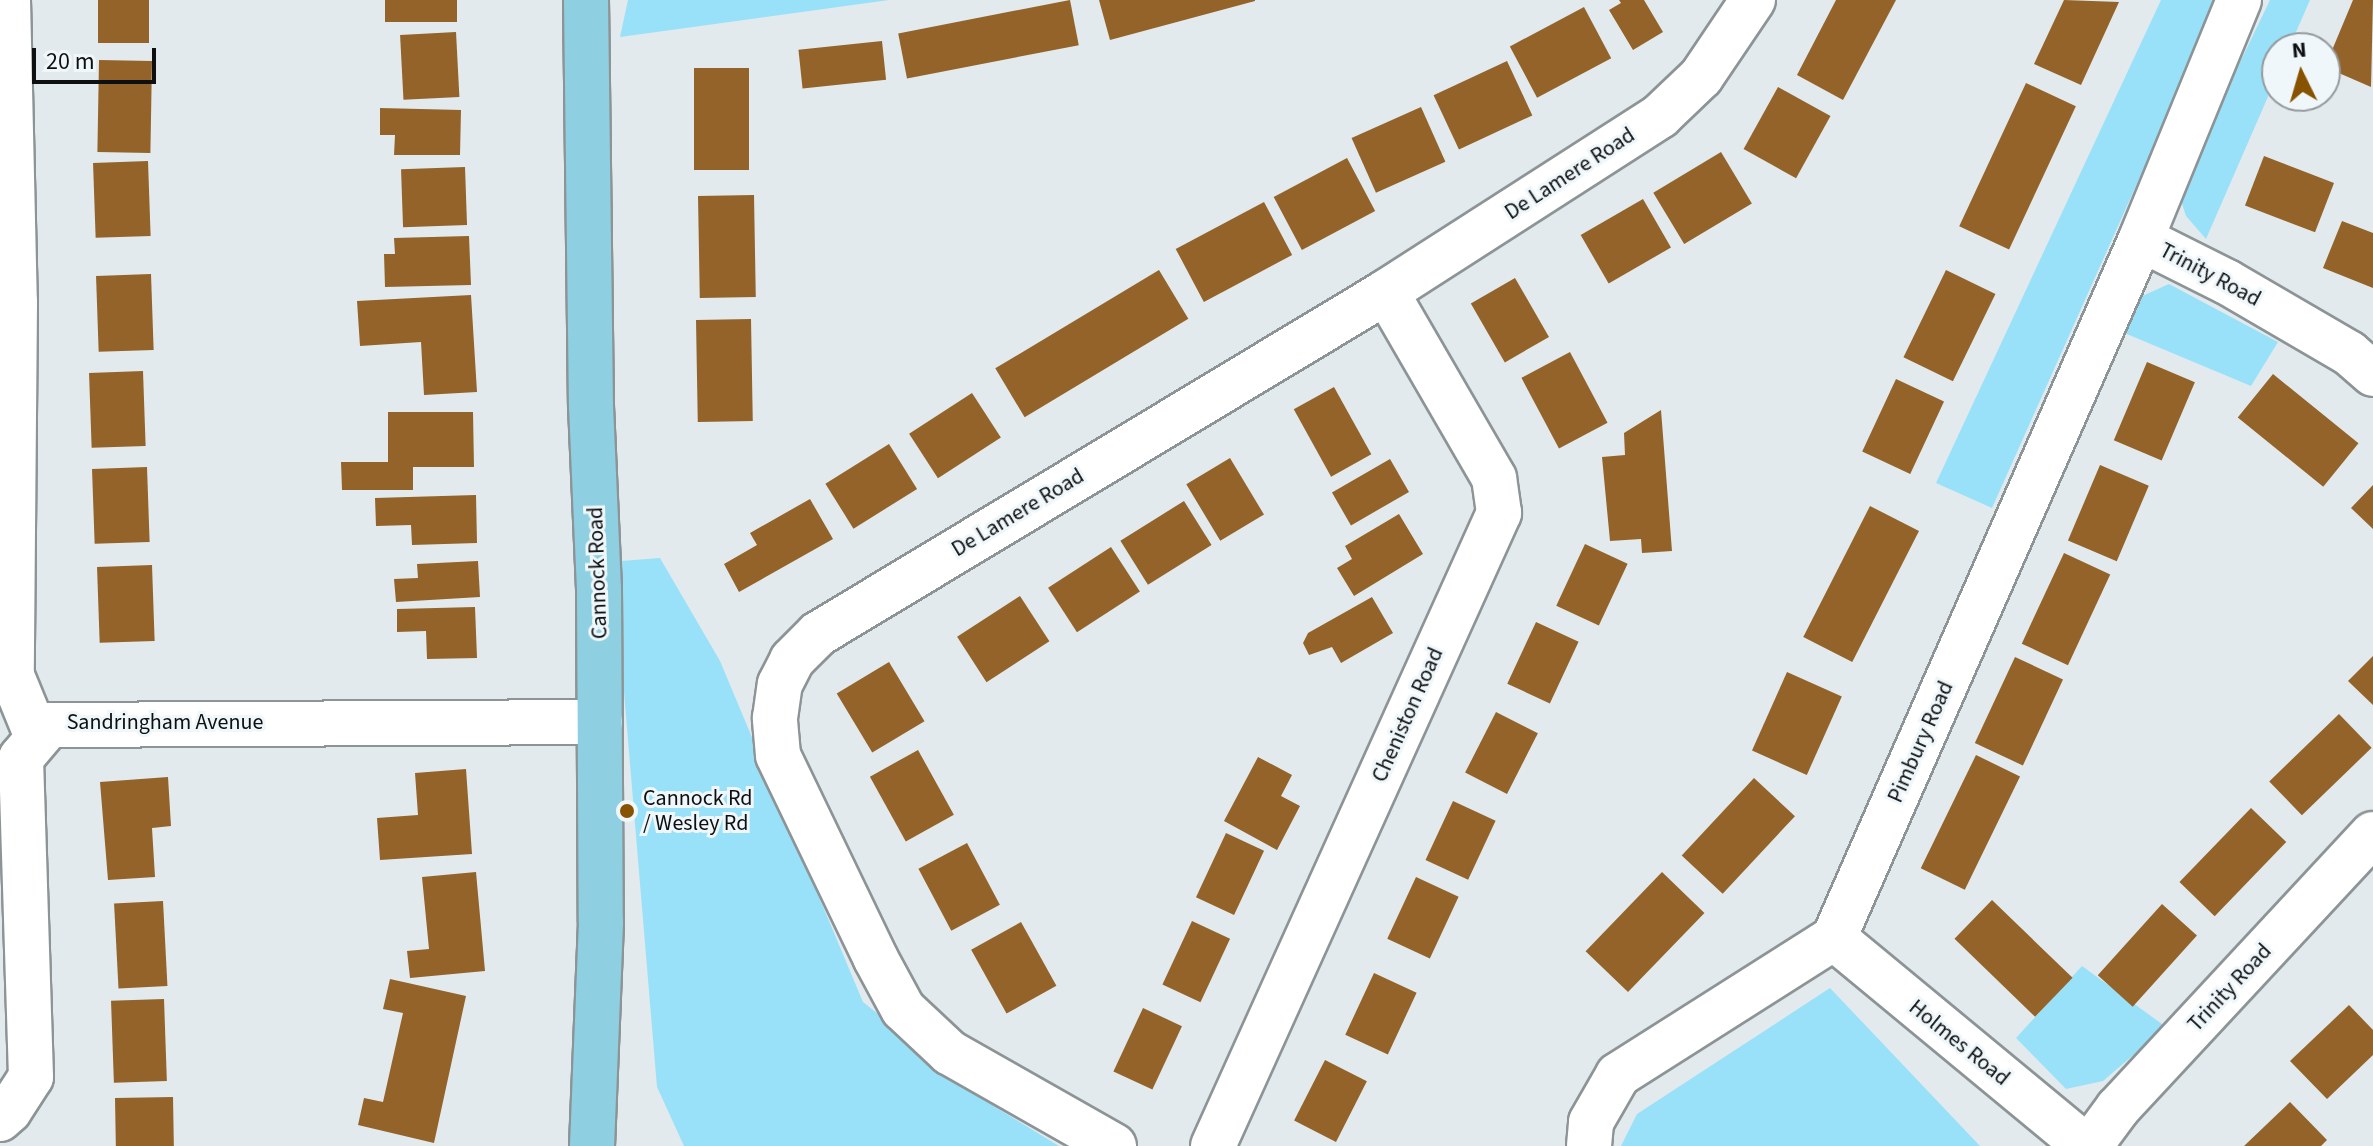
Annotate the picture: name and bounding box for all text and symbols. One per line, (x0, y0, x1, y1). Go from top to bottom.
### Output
scale bar (36, 32, 160, 82)
north arrow (2261, 32, 2341, 112)
text: N (2290, 34, 2308, 67)
text: 20 m (46, 44, 95, 79)
street label: De Lamere Road (1500, 122, 1640, 226)
street label: Trinity Road (2155, 237, 2265, 313)
street label: De Lamere Road (947, 463, 1089, 563)
street label: Cannock Road (583, 506, 613, 640)
street label: Cheniston Road (1367, 644, 1449, 786)
street label: Pimbury Road (1882, 677, 1960, 807)
street label: Sandringham Avenue (67, 710, 263, 736)
place label: Cannock Rd / Wesley Rd (643, 785, 752, 836)
marker: Cannock Rd / Wesley Rd (618, 802, 636, 820)
street label: Trinity Road (2183, 939, 2277, 1037)
street label: Holmes Road (1903, 994, 2015, 1092)

